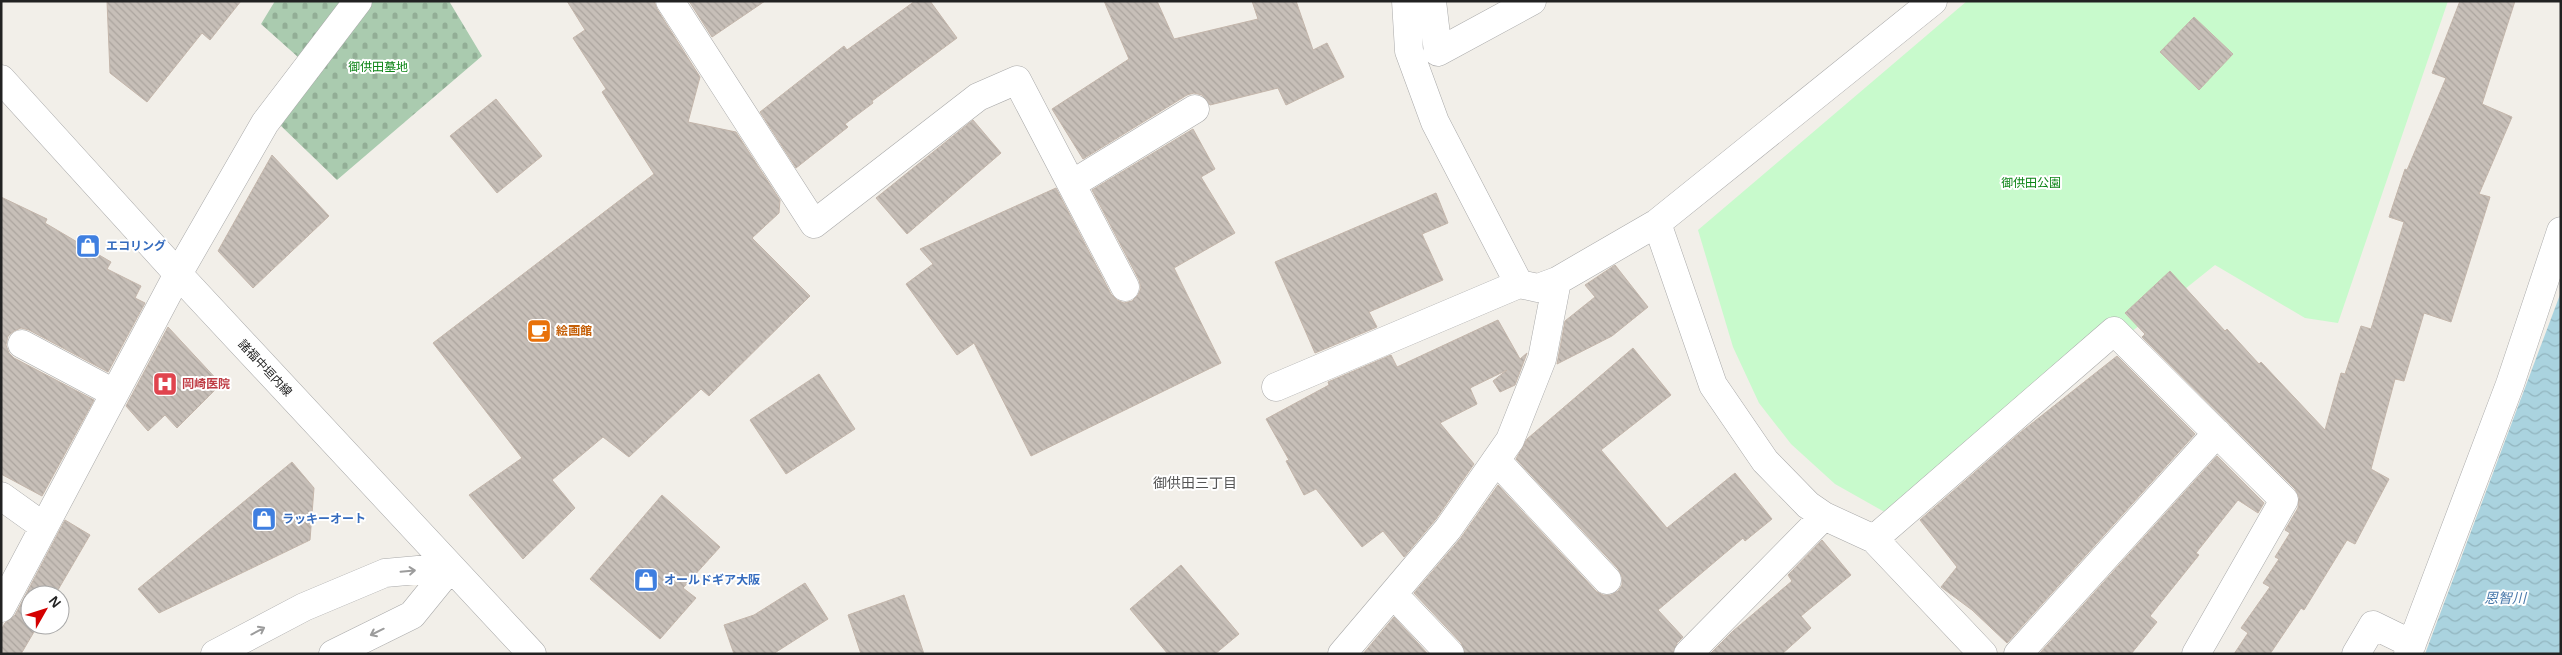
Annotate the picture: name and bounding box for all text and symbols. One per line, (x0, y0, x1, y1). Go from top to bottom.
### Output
park label: 御供田墓地 (348, 60, 408, 74)
park label: 御供田公園 (2001, 176, 2061, 190)
shop icon: エコリング (75, 233, 101, 259)
place label: エコリング (106, 239, 166, 253)
cafe icon: 絵画館 (526, 318, 552, 344)
place label: 絵画館 (556, 324, 592, 338)
street label: 諸福中垣内線 (235, 337, 295, 399)
hospital icon: 岡崎医院 (152, 371, 178, 397)
place label: 岡崎医院 (182, 377, 230, 391)
district label: 御供田三丁目 (1153, 475, 1237, 491)
shop icon: ラッキーオート (251, 506, 277, 532)
place label: ラッキーオート (282, 512, 366, 526)
one-way arrow (400, 566, 416, 576)
shop icon: オールドギア大阪 (633, 567, 659, 593)
place label: オールドギア大阪 (664, 573, 760, 587)
north arrow (20, 585, 70, 635)
water label: 恩智川 (2484, 590, 2528, 606)
text: N (46, 593, 65, 611)
one-way arrow (251, 626, 266, 636)
one-way arrow (370, 628, 385, 638)

